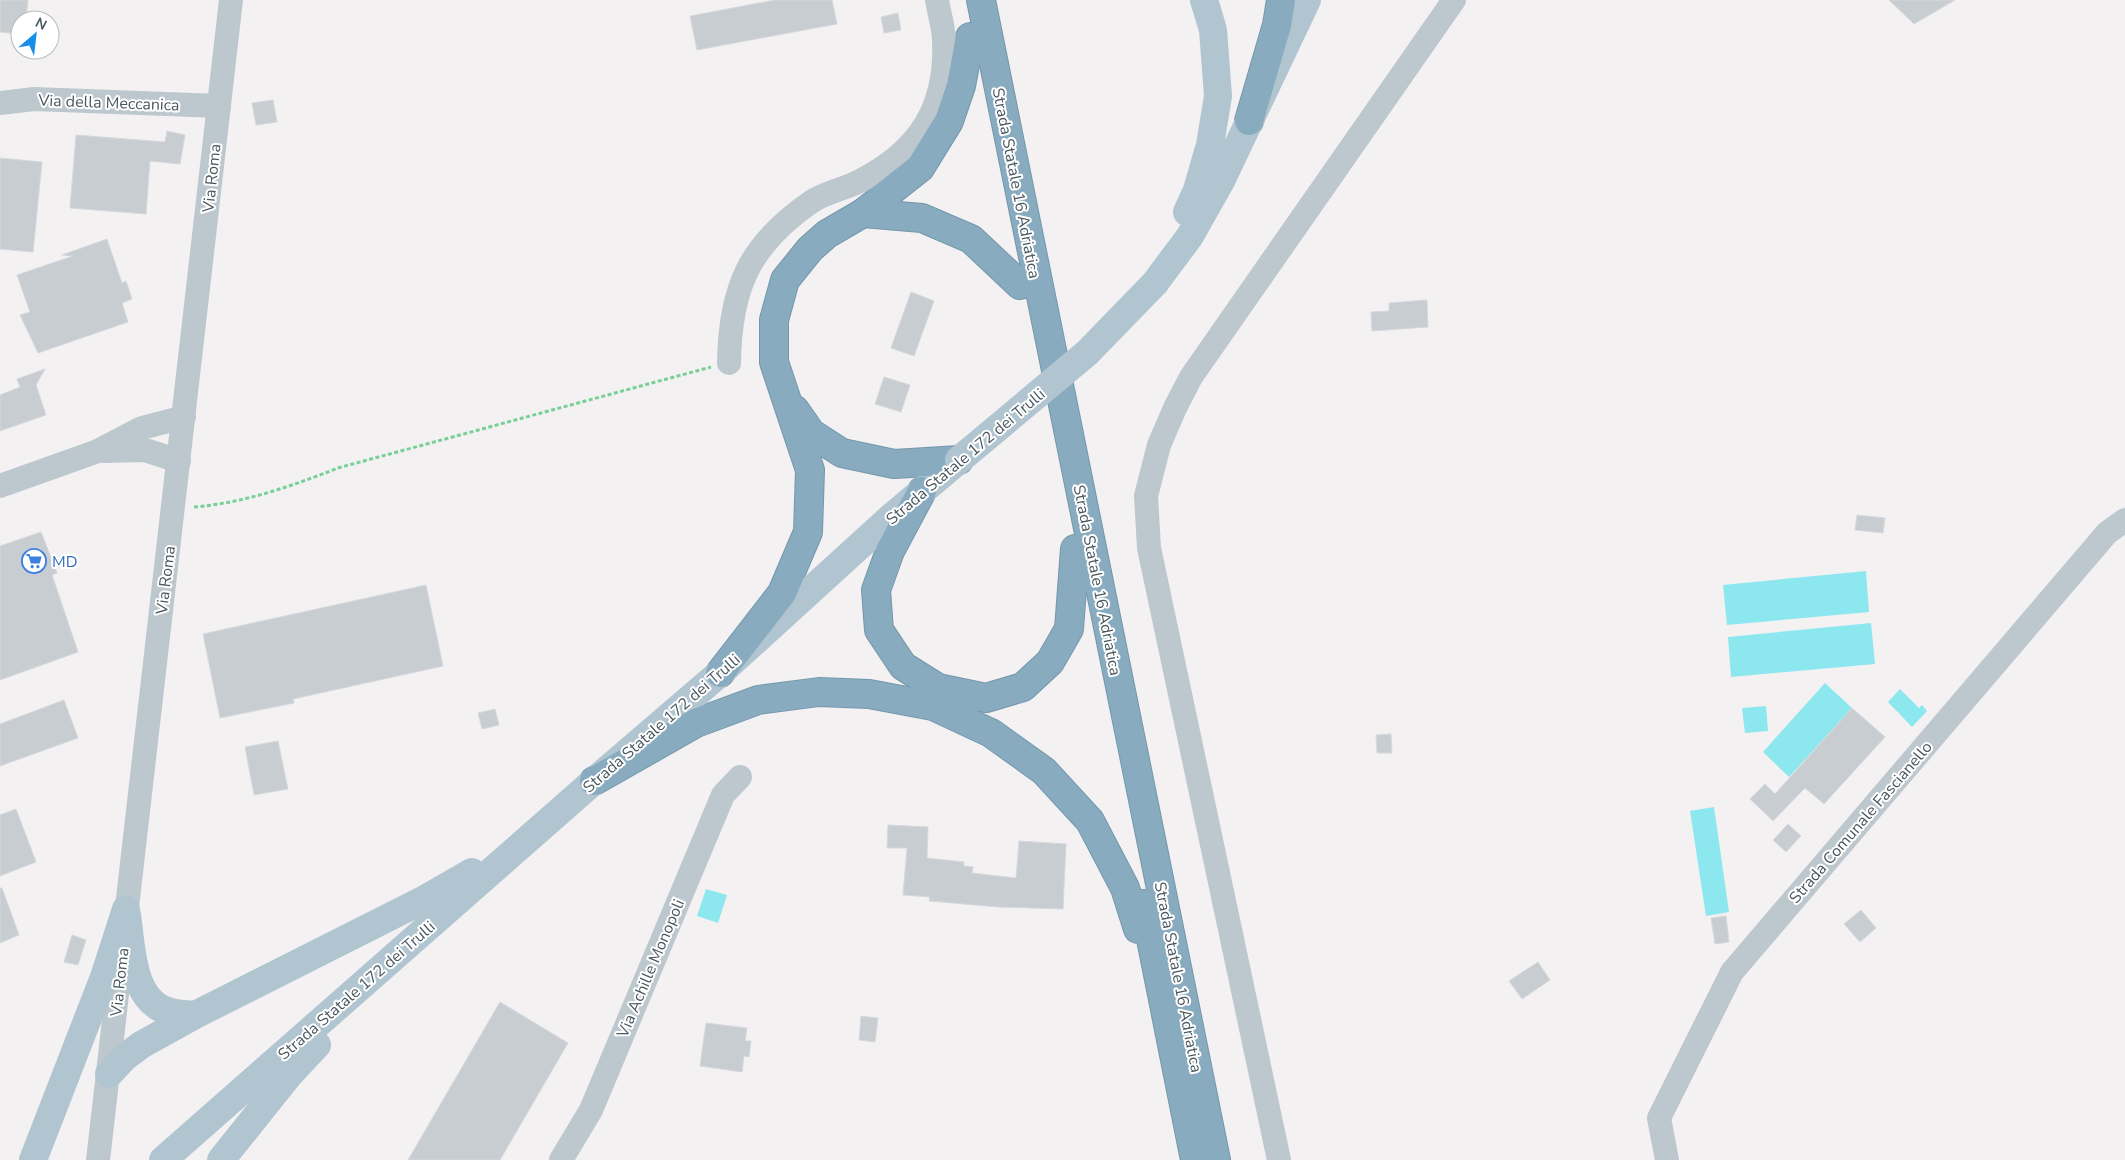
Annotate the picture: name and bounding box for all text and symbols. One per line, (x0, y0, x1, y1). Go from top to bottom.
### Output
north arrow (10, 10, 60, 60)
text: N (32, 13, 50, 35)
street label: Strada Statale 16 Adriatica (987, 86, 1045, 281)
street label: Via della Meccanica (37, 90, 180, 116)
street label: Via Roma (197, 143, 227, 215)
street label: Strada Statale 172 dei Trulli (881, 384, 1050, 530)
street label: Strada Statale 16 Adriatica (1068, 483, 1126, 678)
street label: Via Roma (151, 545, 181, 617)
supermarket icon: MD (21, 548, 47, 574)
place label: MD (52, 551, 78, 573)
street label: Strada Statale 172 dei Trulli (578, 649, 745, 798)
street label: Strada Comunale Fascianello (1784, 737, 1937, 908)
street label: Strada Statale 16 Adriatica (1149, 880, 1207, 1075)
street label: Via Achille Monopoli (611, 896, 690, 1042)
street label: Strada Statale 172 dei Trulli (273, 916, 440, 1065)
street label: Via Roma (105, 947, 135, 1019)

